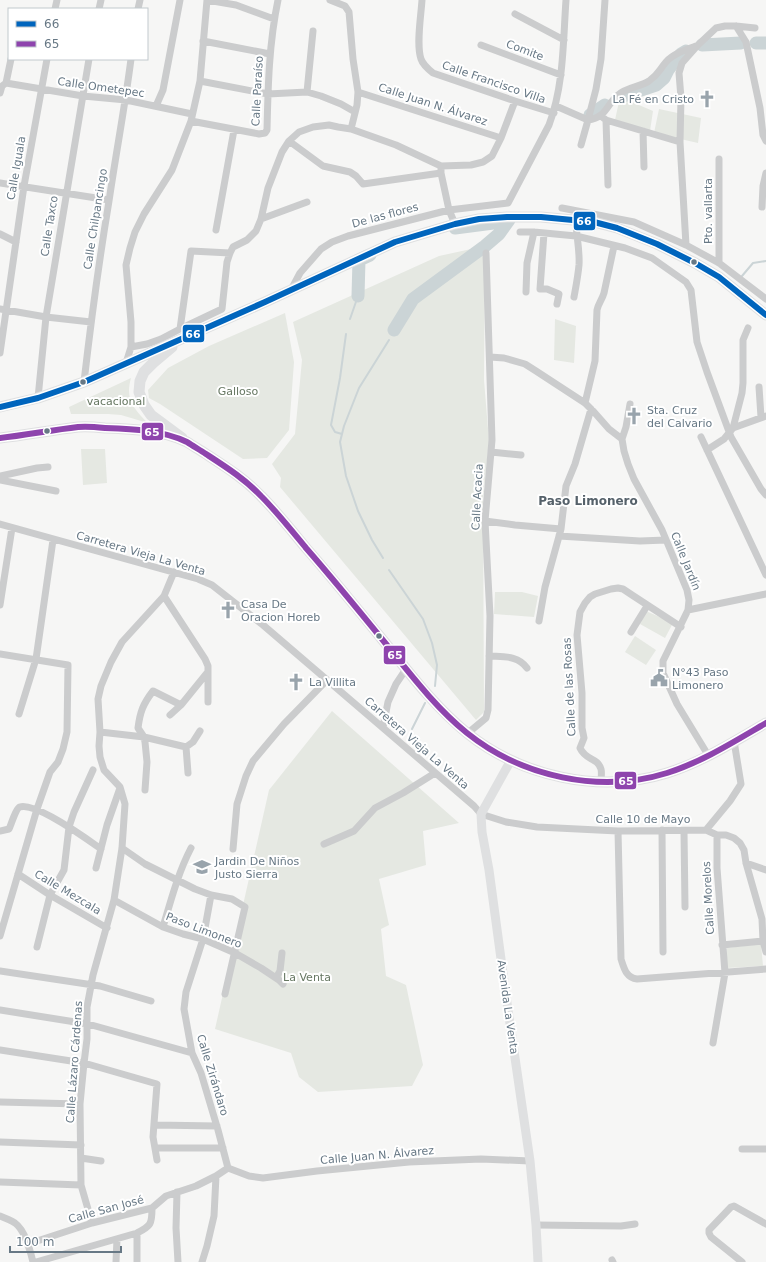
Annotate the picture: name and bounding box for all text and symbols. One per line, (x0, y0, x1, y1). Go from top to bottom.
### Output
legend (8, 8, 148, 60)
text: 66 (44, 17, 59, 31)
text: 65 (44, 37, 59, 51)
street label: Comite (504, 37, 546, 64)
street label: Calle Paraíso (249, 55, 266, 127)
street label: Calle Francisco Villa (440, 59, 547, 106)
street label: Calle Ometepec (57, 75, 145, 100)
street label: Calle Juan N. Álvarez (377, 81, 489, 128)
church icon: La Fé en Cristo (697, 89, 717, 109)
place label: La Fé en Cristo (612, 93, 694, 106)
street label: Calle Iguala (4, 135, 28, 201)
street label: Calle Chilpancingo (81, 167, 110, 270)
street label: Pto. vallarta (702, 178, 715, 244)
street label: Calle Taxco (38, 194, 61, 257)
street label: De las flores (351, 200, 420, 231)
line badge: 66 (573, 211, 596, 231)
text: 66 (576, 215, 592, 228)
unlabelled marker (689, 257, 699, 267)
line badge: 66 (182, 324, 205, 343)
text: 66 (185, 328, 201, 341)
unlabelled marker (78, 377, 88, 387)
park label: Galloso (218, 385, 259, 398)
park label: vacacional (87, 395, 145, 408)
place label: Sta. Cruz del Calvario (647, 404, 713, 430)
church icon: Sta. Cruz del Calvario (624, 406, 644, 426)
line badge: 65 (141, 422, 164, 441)
unlabelled marker (42, 426, 52, 436)
text: 65 (144, 426, 160, 439)
street label: Calle Acacia (469, 463, 486, 531)
district label: Paso Limonero (538, 494, 638, 508)
street label: Carretera Vieja La Venta (75, 529, 207, 578)
street label: Calle Jardín (668, 530, 703, 592)
place label: Casa De Oracion Horeb (241, 598, 320, 624)
church icon: Casa De Oracion Horeb (218, 600, 238, 620)
unlabelled marker (374, 631, 384, 641)
street label: Calle de las Rosas (560, 637, 579, 737)
line badge: 65 (383, 645, 406, 665)
text: 65 (387, 649, 403, 662)
place label: N°43 Paso Limonero (672, 666, 729, 692)
public building icon: N°43 Paso Limonero (649, 668, 669, 688)
church icon: La Villita (286, 672, 306, 692)
place label: La Villita (309, 676, 356, 689)
street label: Carretera Vieja La Venta (362, 695, 471, 792)
line badge: 65 (614, 771, 637, 790)
text: 65 (618, 775, 634, 788)
street label: Calle 10 de Mayo (595, 813, 691, 826)
place label: Jardin De Niños Justo Sierra (214, 855, 300, 881)
school or university icon: Jardin De Niños Justo Sierra (192, 857, 212, 877)
street label: Calle Morelos (700, 861, 717, 935)
street label: Calle Mezcala (32, 867, 103, 917)
street label: Paso Limonero (164, 910, 244, 951)
street label: Avenida La Venta (494, 959, 521, 1055)
park label: La Venta (283, 971, 331, 984)
street label: Calle Lázaro Cárdenas (64, 1000, 85, 1124)
street label: Calle Zirándaro (194, 1033, 231, 1118)
street label: Calle Juan N. Álvarez (320, 1144, 435, 1167)
street label: Calle San José (67, 1193, 145, 1226)
scale bar (10, 1228, 121, 1254)
text: 100 m (16, 1235, 54, 1249)

